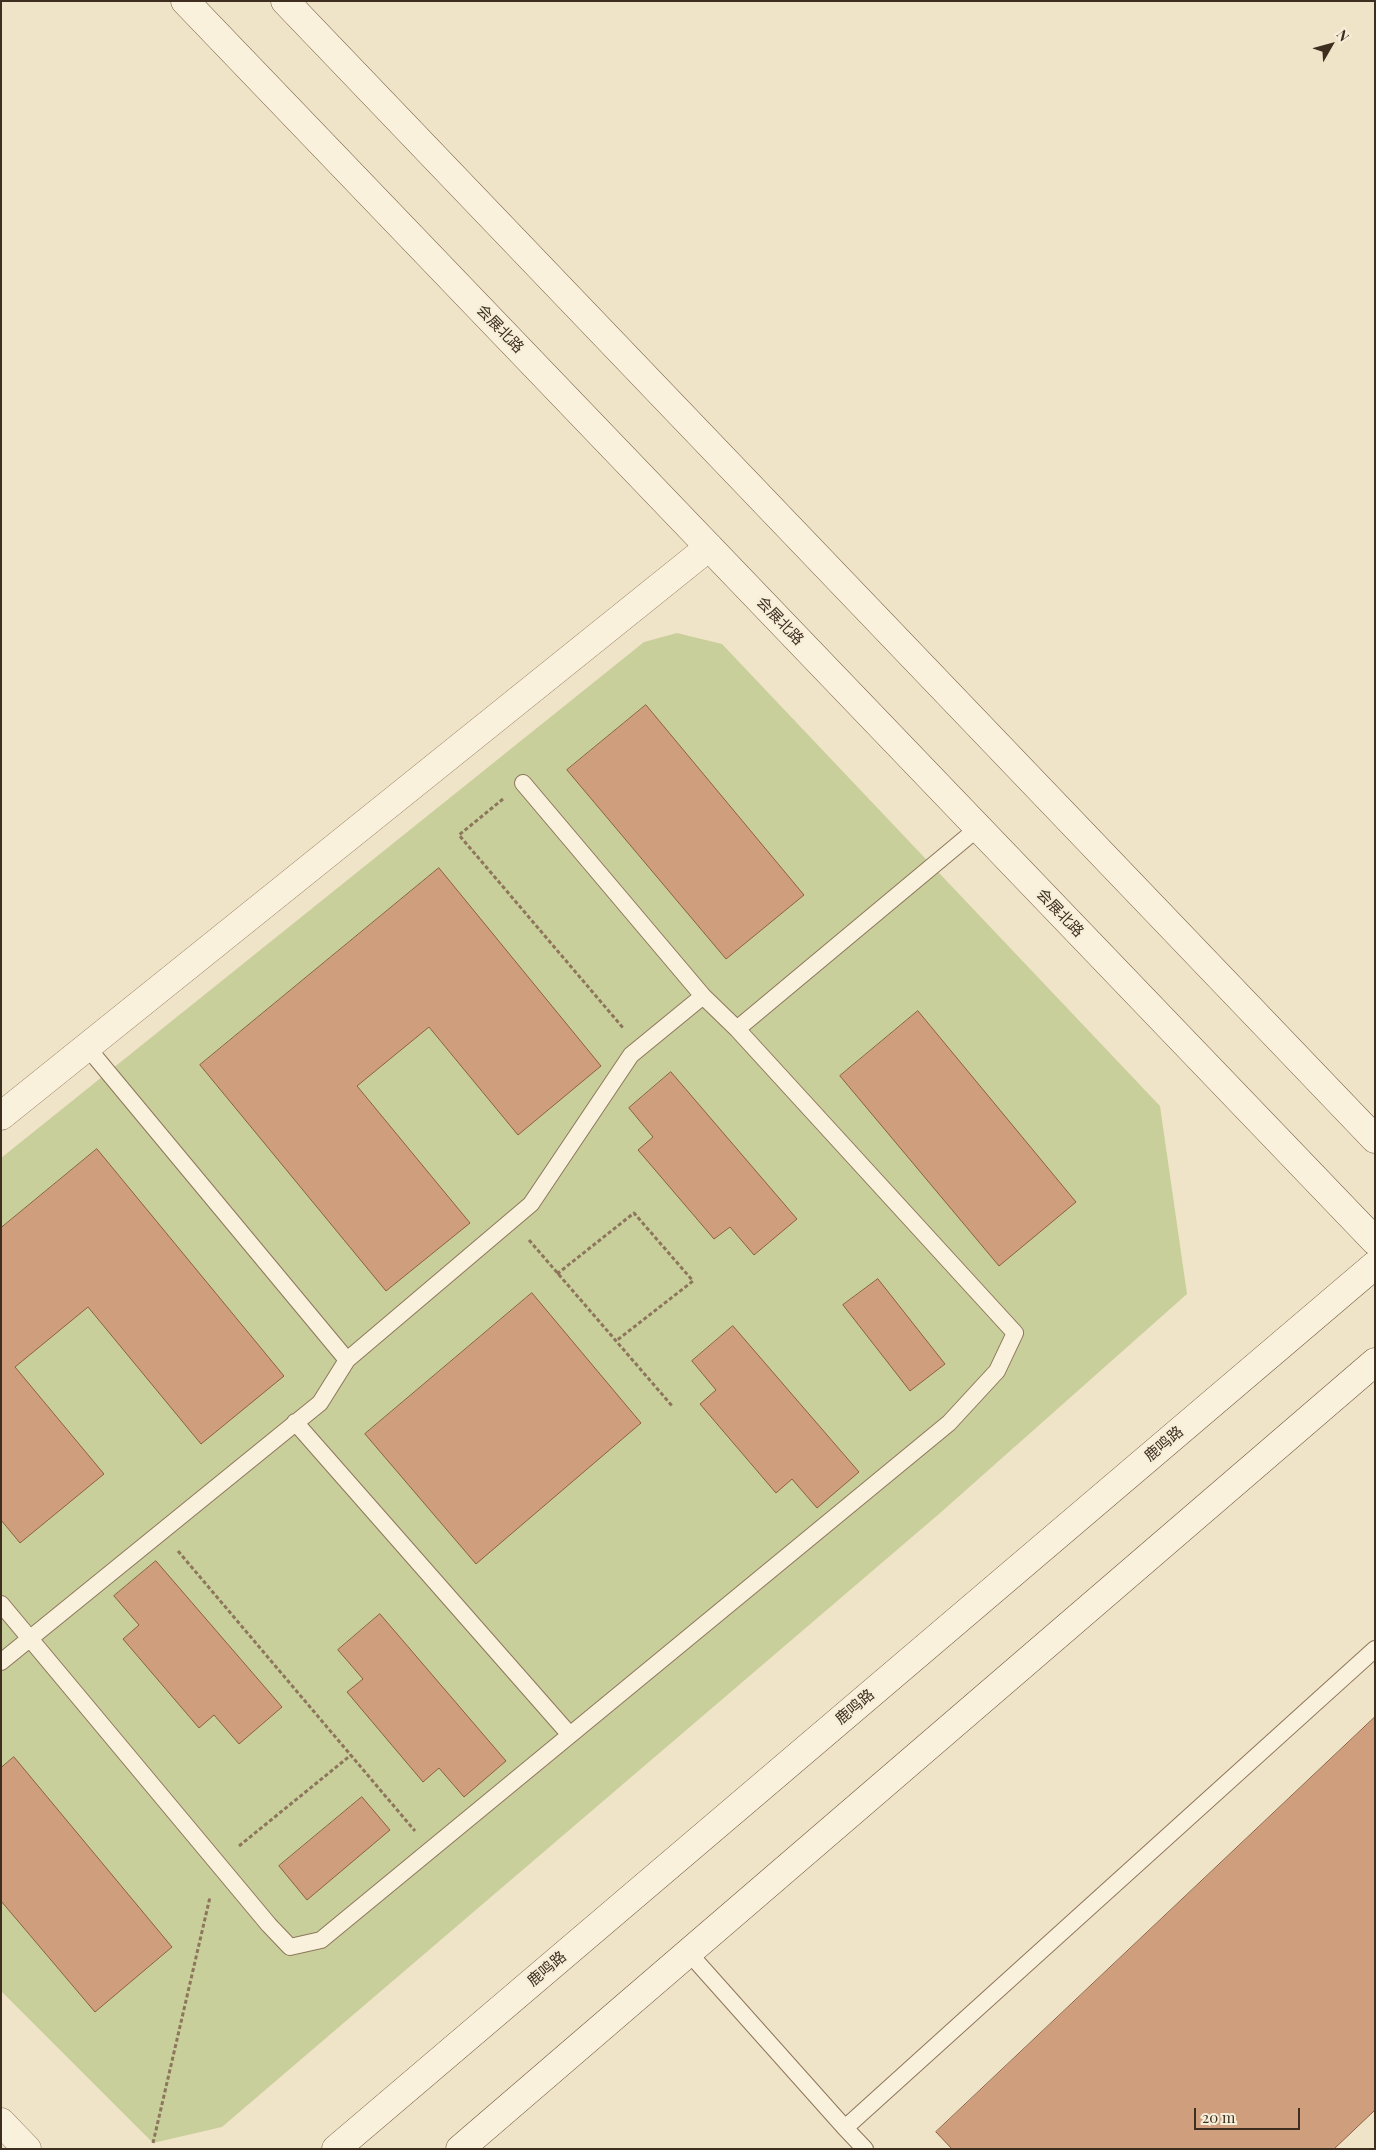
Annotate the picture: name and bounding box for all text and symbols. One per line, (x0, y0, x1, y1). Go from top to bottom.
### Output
north arrow (1306, 20, 1356, 70)
text: N (1333, 26, 1354, 45)
street label: 会展北路 (473, 301, 527, 357)
street label: 会展北路 (753, 593, 807, 649)
street label: 会展北路 (1033, 885, 1087, 941)
street label: 鹿鸣路 (1141, 1423, 1187, 1465)
street label: 鹿鸣路 (832, 1686, 878, 1728)
street label: 鹿鸣路 (524, 1948, 570, 1990)
scale bar (1196, 2098, 1302, 2130)
text: 20 m (1202, 2107, 1235, 2127)

